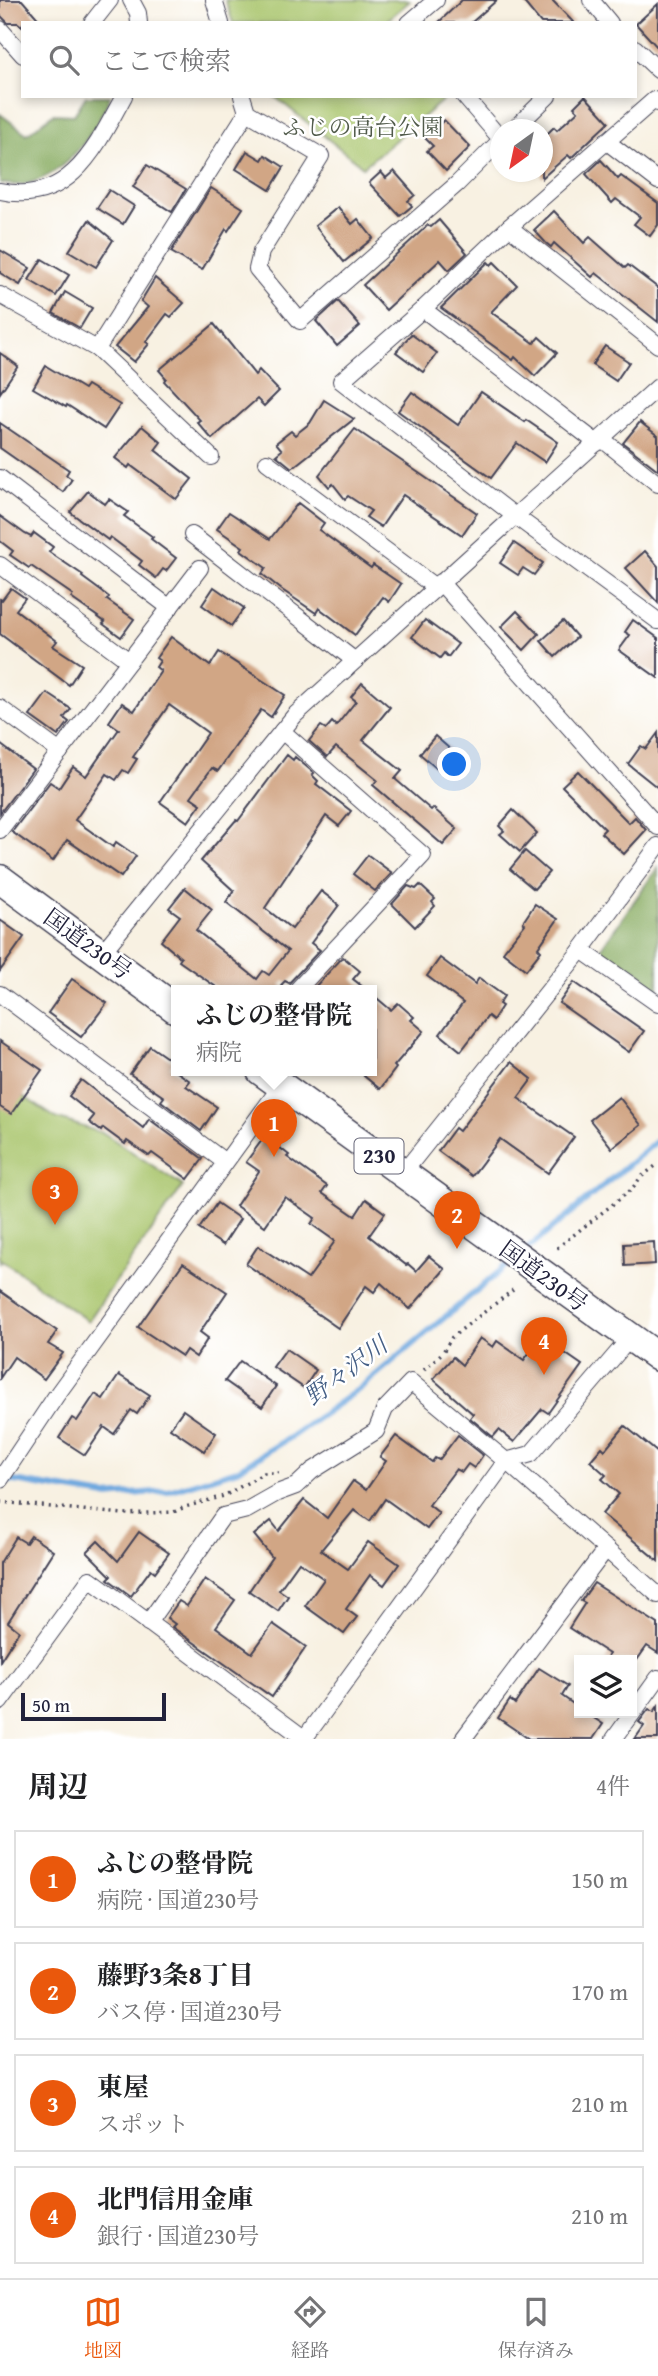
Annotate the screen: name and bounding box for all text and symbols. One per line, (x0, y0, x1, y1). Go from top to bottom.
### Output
search box (21, 21, 637, 98)
icon: search (45, 41, 83, 79)
text: ここで検索 (101, 41, 231, 80)
park label: ふじの高台公園 (283, 110, 444, 143)
north arrow (490, 119, 553, 182)
your location (437, 747, 471, 781)
street label: 国道230号 (37, 900, 139, 987)
popup (171, 985, 377, 1076)
text: ふじの整骨院 (196, 995, 352, 1034)
text: 病院 (196, 1035, 242, 1068)
pin: 1 (251, 1099, 297, 1157)
road number: 230 (354, 1138, 404, 1174)
pin: 3 (32, 1167, 78, 1225)
pin: 2 (434, 1191, 480, 1249)
street label: 国道230号 (493, 1232, 595, 1319)
pin: 4 (521, 1317, 567, 1375)
water label: 野々沢川 (297, 1326, 397, 1413)
map controls (574, 1655, 637, 1718)
button: layers (574, 1655, 637, 1718)
scale bar (21, 1690, 166, 1722)
text: 50 m (32, 1691, 70, 1719)
text: 周辺 (28, 1764, 88, 1808)
text: 4件 (596, 1769, 630, 1802)
text: ふじの整骨院 (97, 1843, 253, 1882)
text: 1 (47, 1863, 59, 1896)
text: 150 m (571, 1863, 628, 1896)
text: 病院 · 国道230号 (97, 1883, 259, 1916)
text: 藤野3条8丁目 (97, 1955, 254, 1994)
text: 2 (47, 1975, 59, 2008)
text: 170 m (571, 1975, 628, 2008)
text: バス停 · 国道230号 (97, 1995, 282, 2028)
text: 東屋 (97, 2067, 149, 2106)
text: 3 (47, 2087, 59, 2120)
text: 210 m (571, 2087, 628, 2120)
text: スポット (97, 2107, 189, 2140)
text: 北門信用金庫 (97, 2179, 253, 2218)
text: 4 (47, 2199, 59, 2232)
text: 210 m (571, 2199, 628, 2232)
text: 銀行 · 国道230号 (97, 2219, 259, 2252)
tab: 地図 (84, 2293, 122, 2364)
tab: 経路 (291, 2293, 329, 2364)
tab: 保存済み (498, 2293, 574, 2364)

